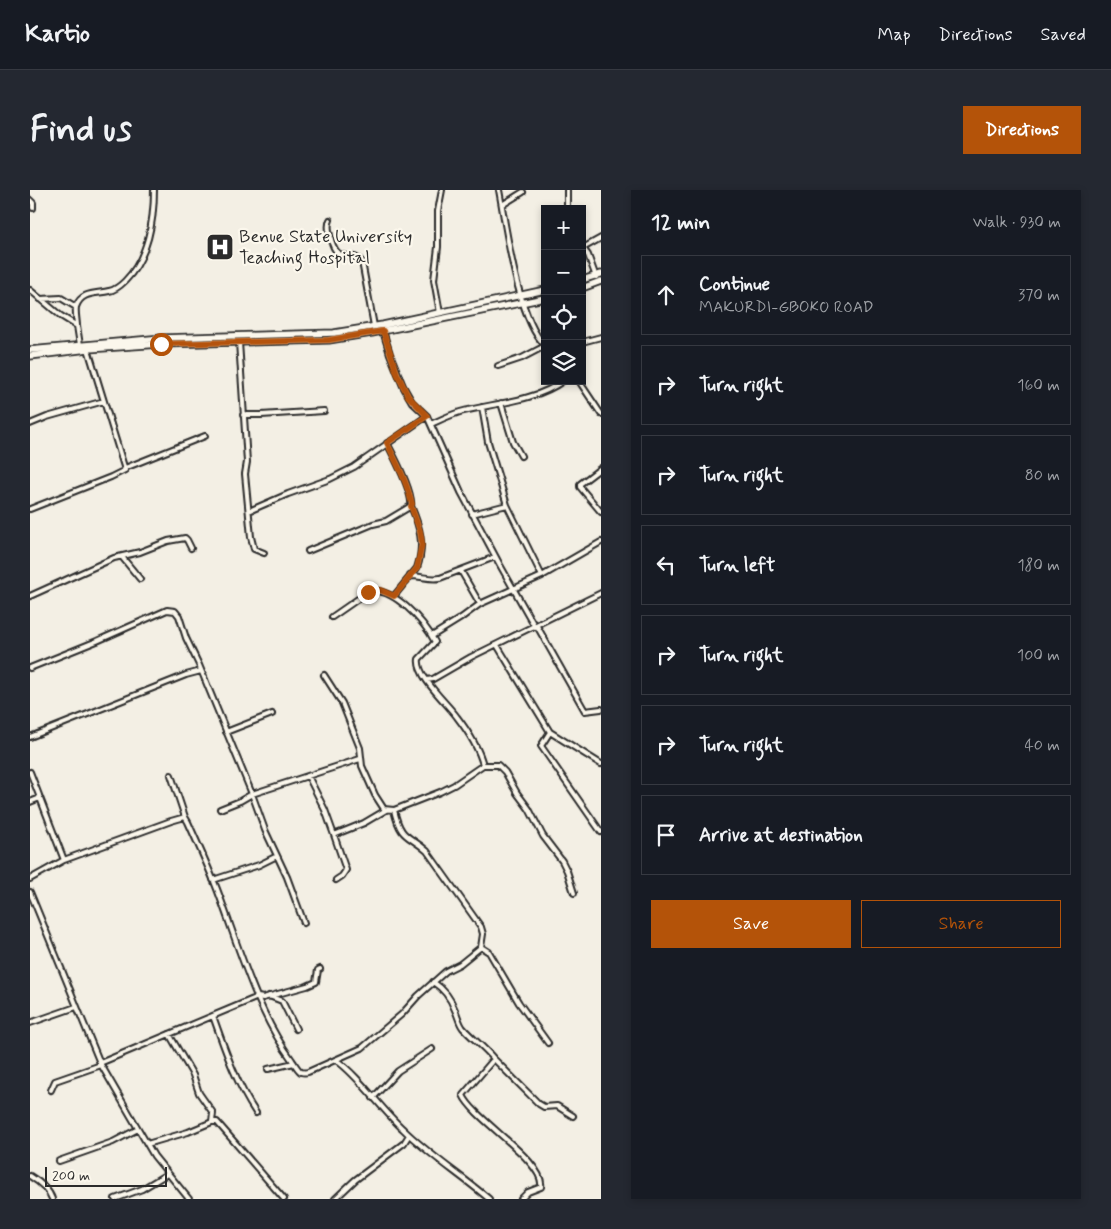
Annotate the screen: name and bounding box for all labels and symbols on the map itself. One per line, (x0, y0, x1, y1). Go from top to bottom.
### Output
place label: Benue State University Teaching Hospital (239, 225, 412, 272)
hospital icon: Benue State University Teaching Hospital (205, 232, 235, 262)
route start (150, 333, 173, 356)
route end (357, 581, 380, 604)
scale bar (45, 1164, 168, 1187)

